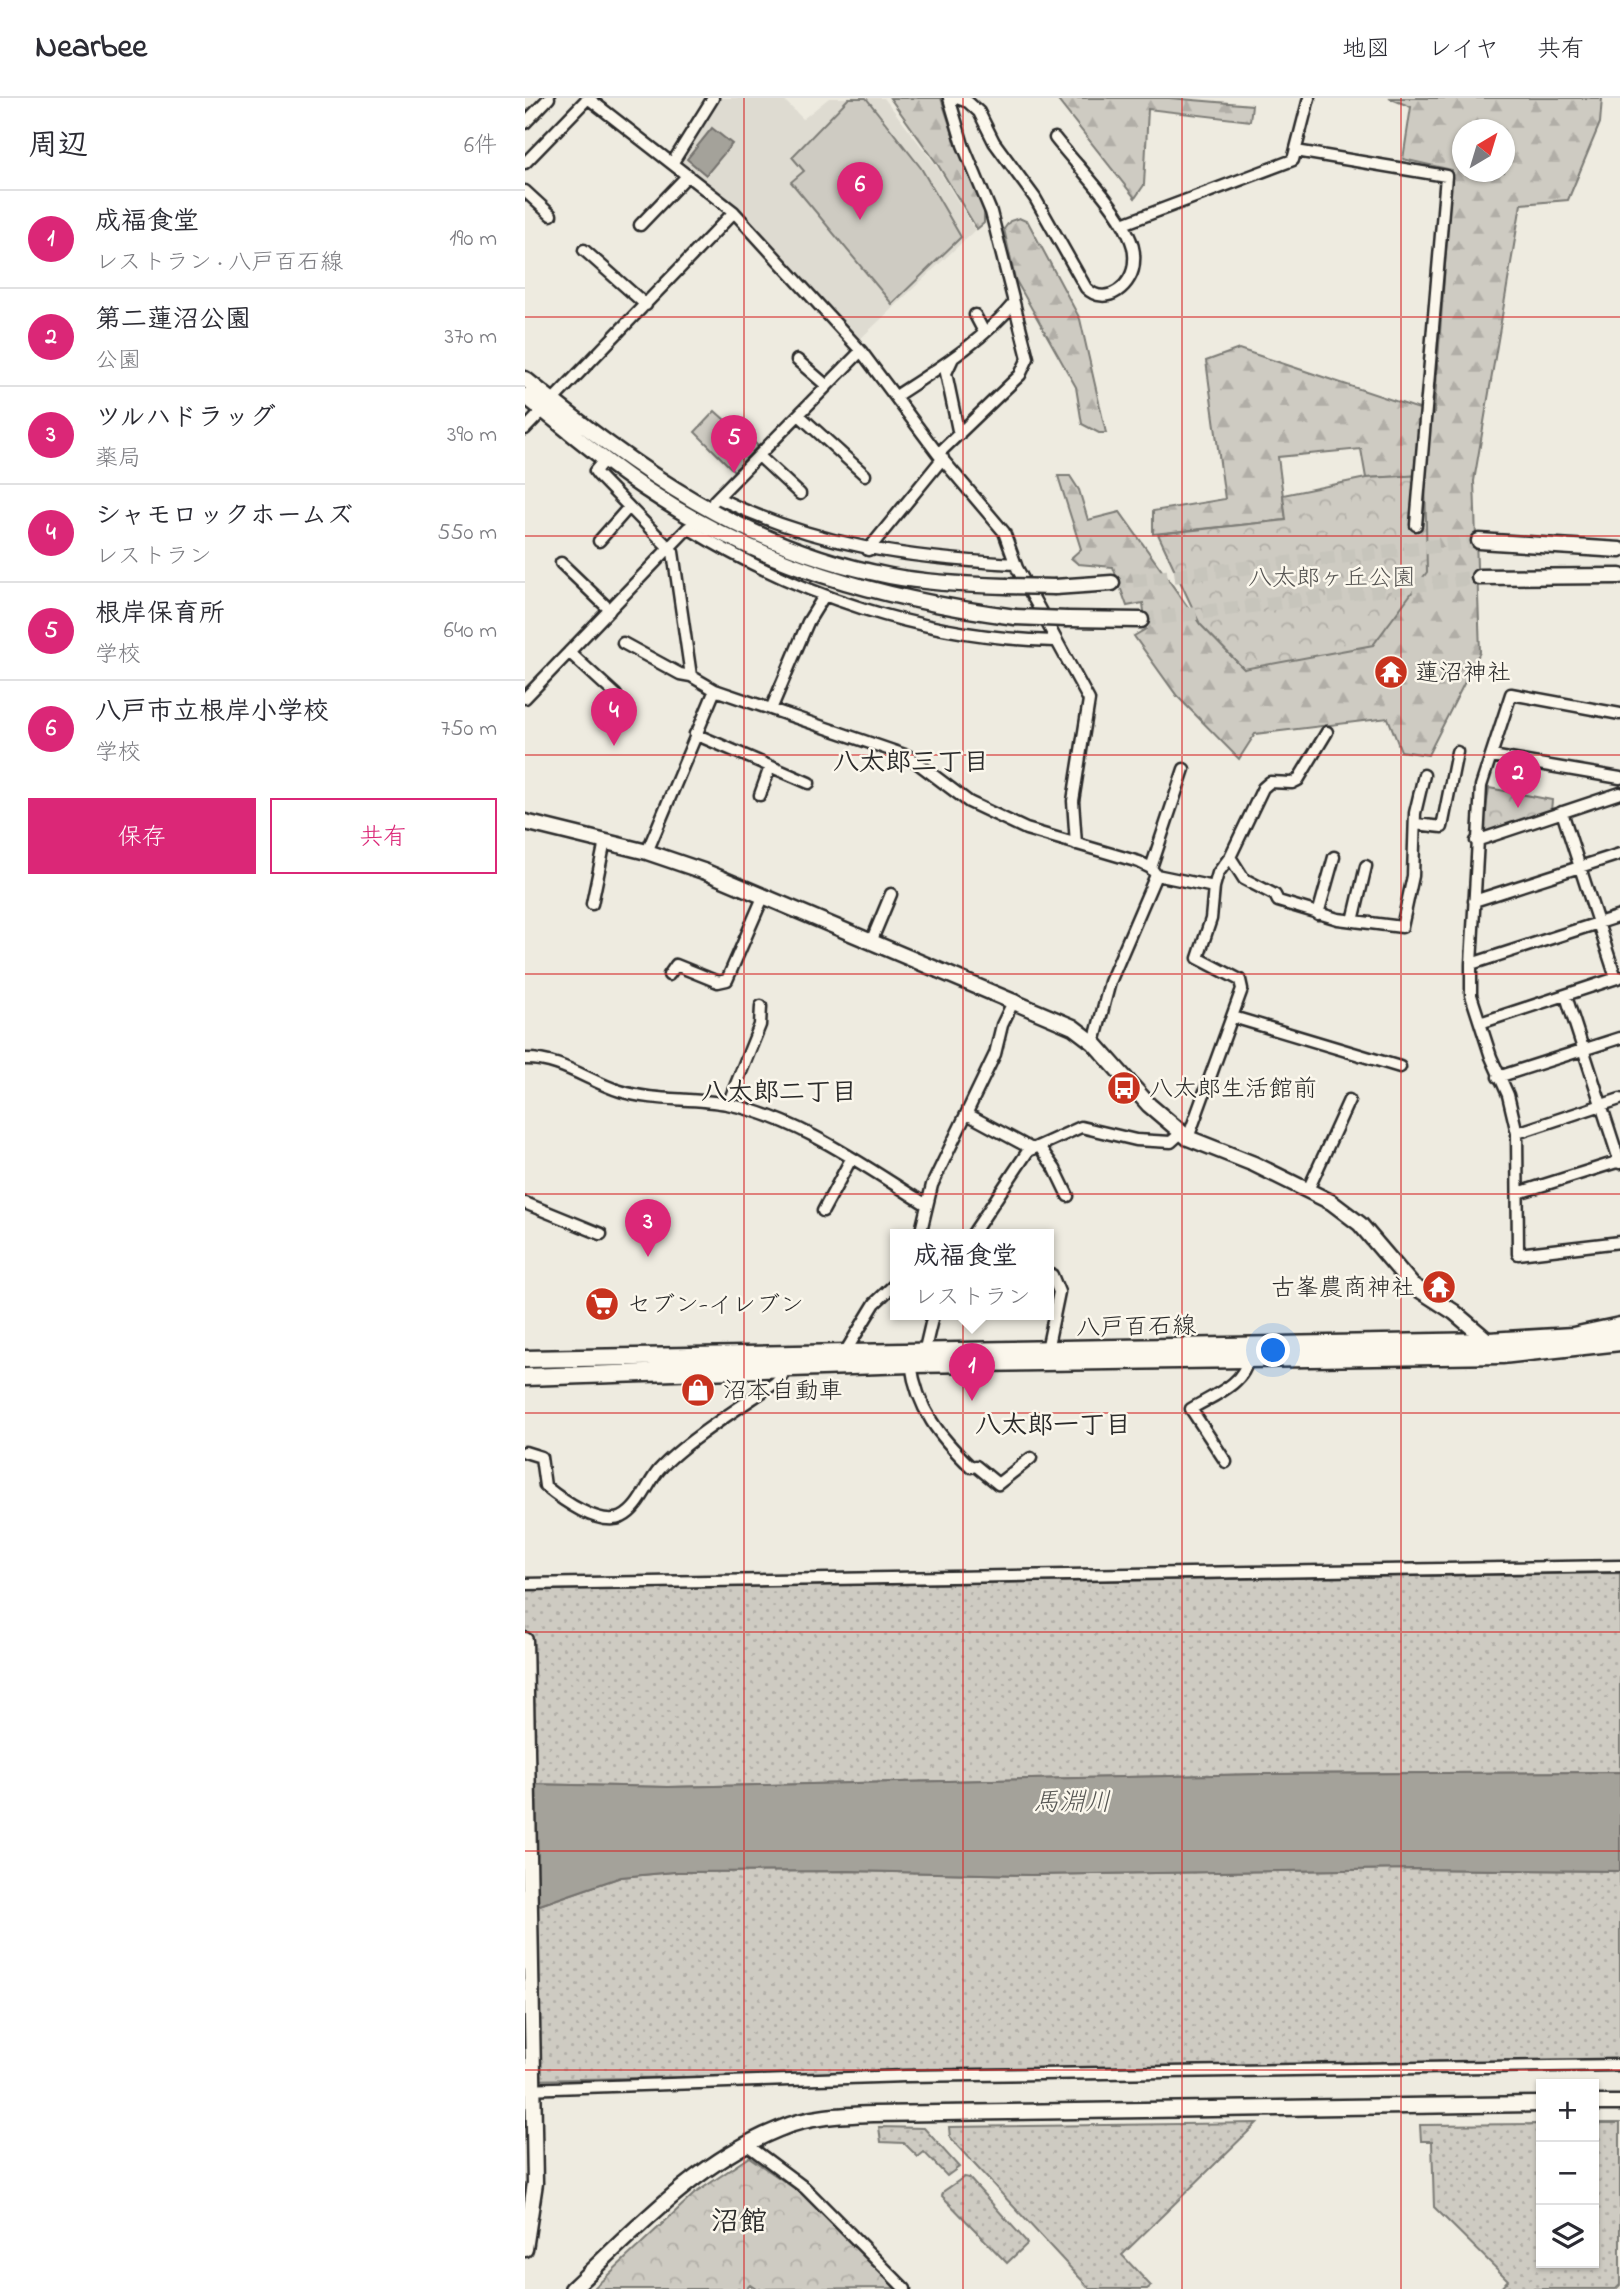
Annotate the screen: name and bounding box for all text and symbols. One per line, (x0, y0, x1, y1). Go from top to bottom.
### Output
text: Nearbee (35, 24, 147, 72)
text: 地図 (1342, 33, 1390, 68)
text: レイヤ (1428, 33, 1499, 68)
text: 共有 (1537, 33, 1585, 68)
north arrow (1452, 119, 1515, 182)
text: 周辺 (28, 125, 88, 169)
text: 6件 (464, 130, 497, 163)
pin: 6 (837, 162, 883, 220)
text: 成福食堂 (95, 204, 199, 242)
text: 1 (47, 223, 55, 256)
text: 190 m (449, 223, 497, 256)
text: レストラン · 八戸百石線 (95, 247, 343, 280)
text: 第二蓮沼公園 (95, 302, 251, 340)
text: 2 (45, 321, 57, 354)
text: 370 m (444, 321, 497, 354)
text: 公園 (95, 345, 141, 378)
text: ツルハドラッグ (95, 400, 275, 438)
pin: 5 (711, 415, 757, 473)
text: 3 (46, 419, 56, 452)
text: 390 m (447, 419, 497, 452)
text: 薬局 (95, 443, 141, 476)
text: シャモロックホームズ (95, 498, 353, 536)
text: 4 (46, 517, 56, 550)
text: 550 m (437, 517, 497, 550)
text: レストラン (95, 541, 212, 574)
park label: 八太郎ヶ丘公園 (1248, 562, 1416, 597)
text: 根岸保育所 (95, 596, 225, 634)
text: 5 (44, 615, 58, 648)
text: 640 m (444, 615, 497, 648)
text: 学校 (95, 639, 141, 672)
temple icon: 蓮沼神社 (1372, 653, 1410, 691)
place label: 蓮沼神社 (1415, 657, 1511, 692)
pin: 4 (591, 688, 637, 746)
text: 八戸市立根岸小学校 (95, 694, 329, 732)
text: 6 (46, 713, 56, 746)
text: 750 m (441, 713, 497, 746)
text: 学校 (95, 737, 141, 770)
district label: 八太郎三丁目 (833, 745, 989, 783)
pin: 2 (1495, 750, 1541, 808)
button: 保存 (28, 798, 256, 874)
button: 共有 (270, 798, 497, 874)
bus stop icon: 八太郎生活館前 (1105, 1069, 1143, 1107)
place label: 八太郎生活館前 (1149, 1073, 1317, 1108)
district label: 八太郎二丁目 (701, 1075, 857, 1113)
pin: 3 (625, 1199, 671, 1257)
popup (890, 1229, 1054, 1320)
text: 成福食堂 (914, 1239, 1018, 1277)
temple icon: 古峯農商神社 (1420, 1268, 1458, 1306)
place label: 古峯農商神社 (1271, 1272, 1415, 1307)
text: レストラン (914, 1282, 1030, 1315)
supermarket icon: セブン-イレブン (583, 1285, 621, 1323)
place label: セブン-イレブン (627, 1289, 804, 1324)
street label: 八戸百石線 (1076, 1310, 1196, 1347)
your location (1256, 1333, 1290, 1367)
pin: 1 (949, 1343, 995, 1401)
shop icon: 沼本自動車 (679, 1371, 717, 1409)
place label: 沼本自動車 (723, 1375, 843, 1410)
district label: 八太郎一丁目 (975, 1408, 1131, 1446)
water label: 馬淵川 (1033, 1785, 1111, 1823)
map controls (1536, 2079, 1599, 2268)
button: + (1536, 2079, 1599, 2142)
button: − (1536, 2142, 1599, 2205)
district label: 沼館 (711, 2203, 767, 2244)
button: layers (1536, 2205, 1599, 2268)

